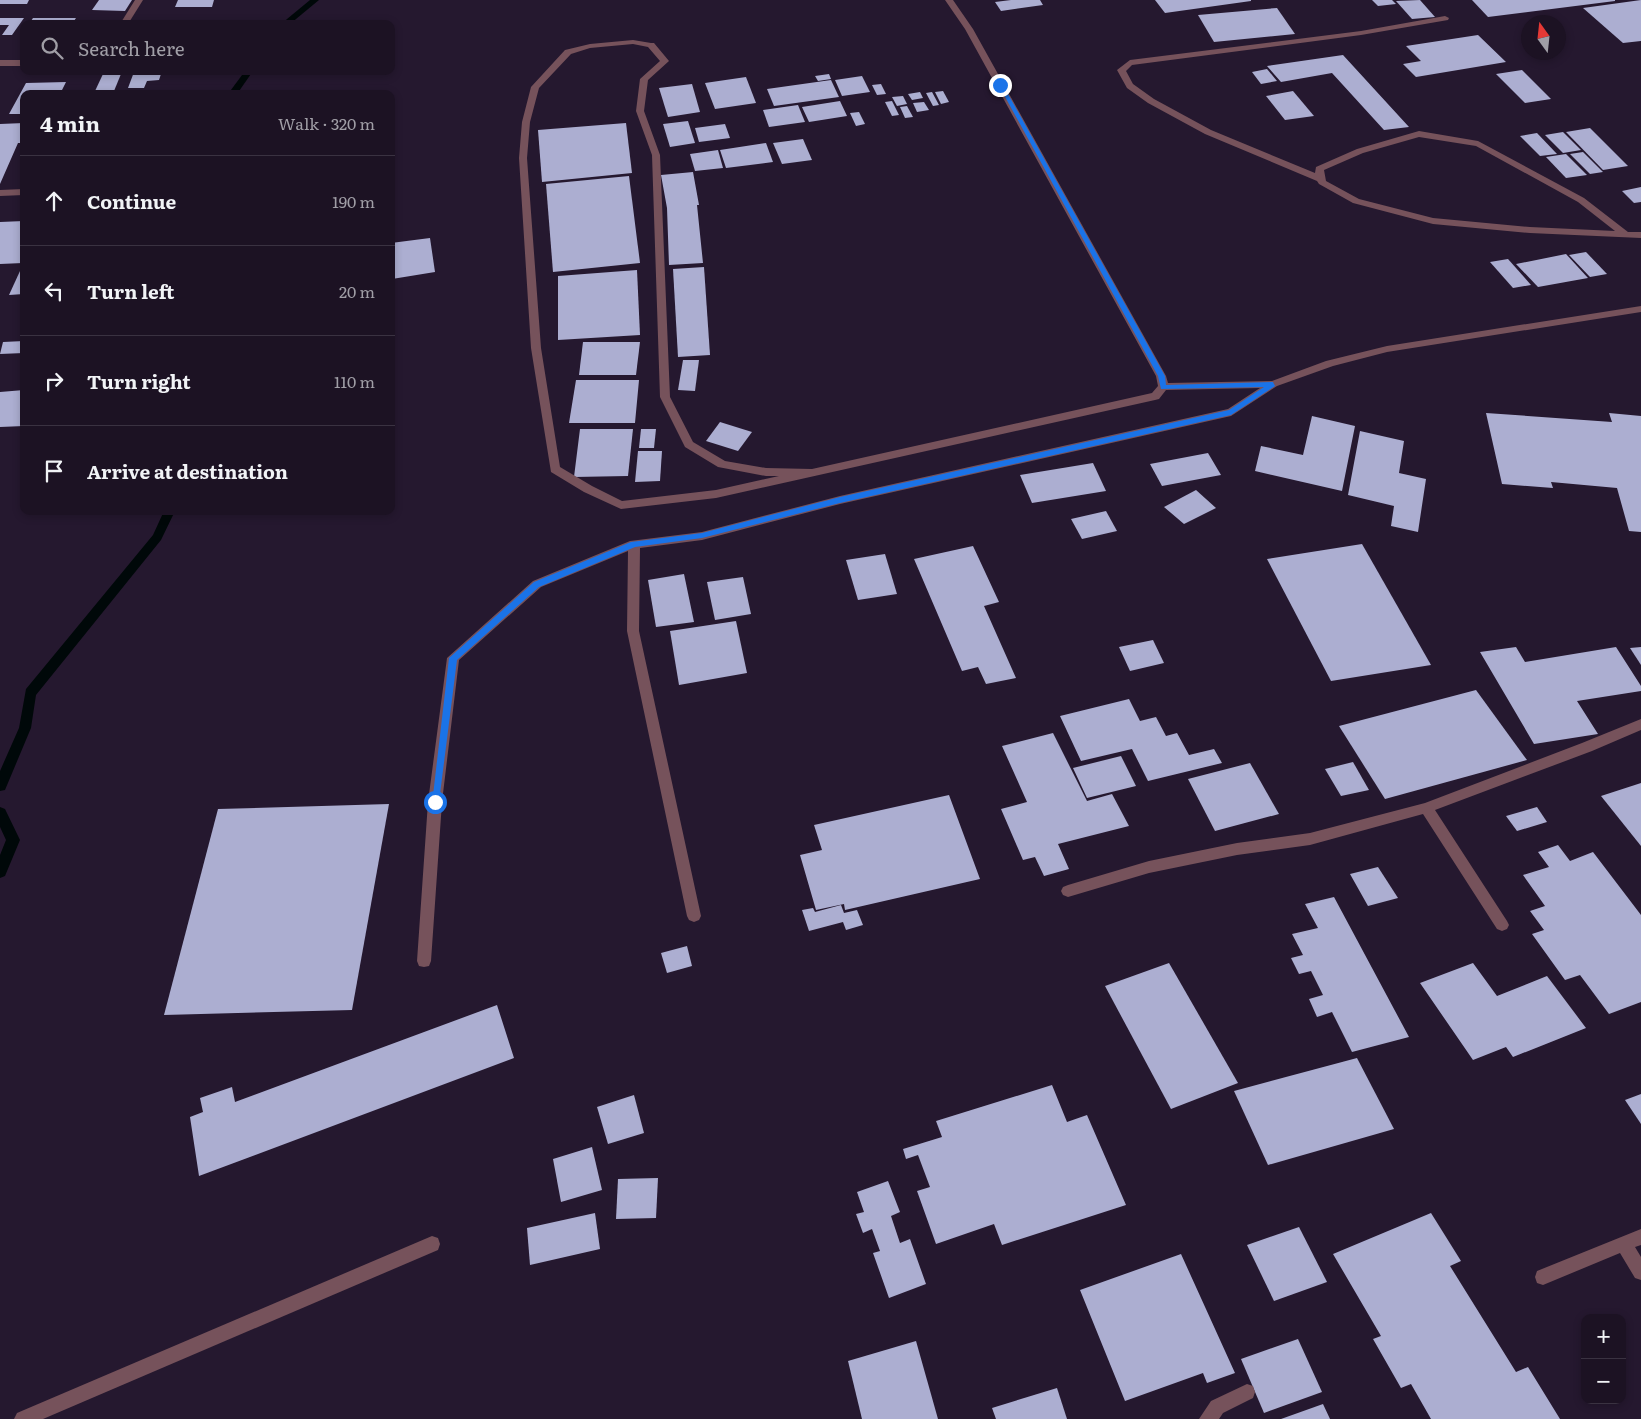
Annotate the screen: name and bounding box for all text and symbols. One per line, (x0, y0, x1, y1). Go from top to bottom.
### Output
north arrow (1521, 15, 1566, 60)
search box (20, 20, 395, 75)
icon: search (38, 34, 66, 62)
text: Search here (78, 34, 185, 62)
route end (989, 74, 1012, 97)
text: 4 min (40, 107, 100, 138)
text: Walk · 320 m (278, 111, 375, 135)
icon: ahead (40, 187, 68, 215)
text: Continue (87, 187, 176, 215)
text: 190 m (332, 189, 375, 213)
icon: left (40, 277, 68, 305)
text: Turn left (87, 277, 174, 305)
text: 20 m (339, 279, 375, 303)
icon: right (40, 367, 68, 395)
text: Turn right (87, 367, 191, 395)
text: 110 m (334, 369, 375, 393)
icon: arrive (40, 457, 68, 485)
text: Arrive at destination (87, 457, 288, 485)
route start (424, 791, 447, 814)
map controls (1581, 1314, 1626, 1404)
button: + (1581, 1314, 1626, 1359)
button: − (1581, 1359, 1626, 1404)

